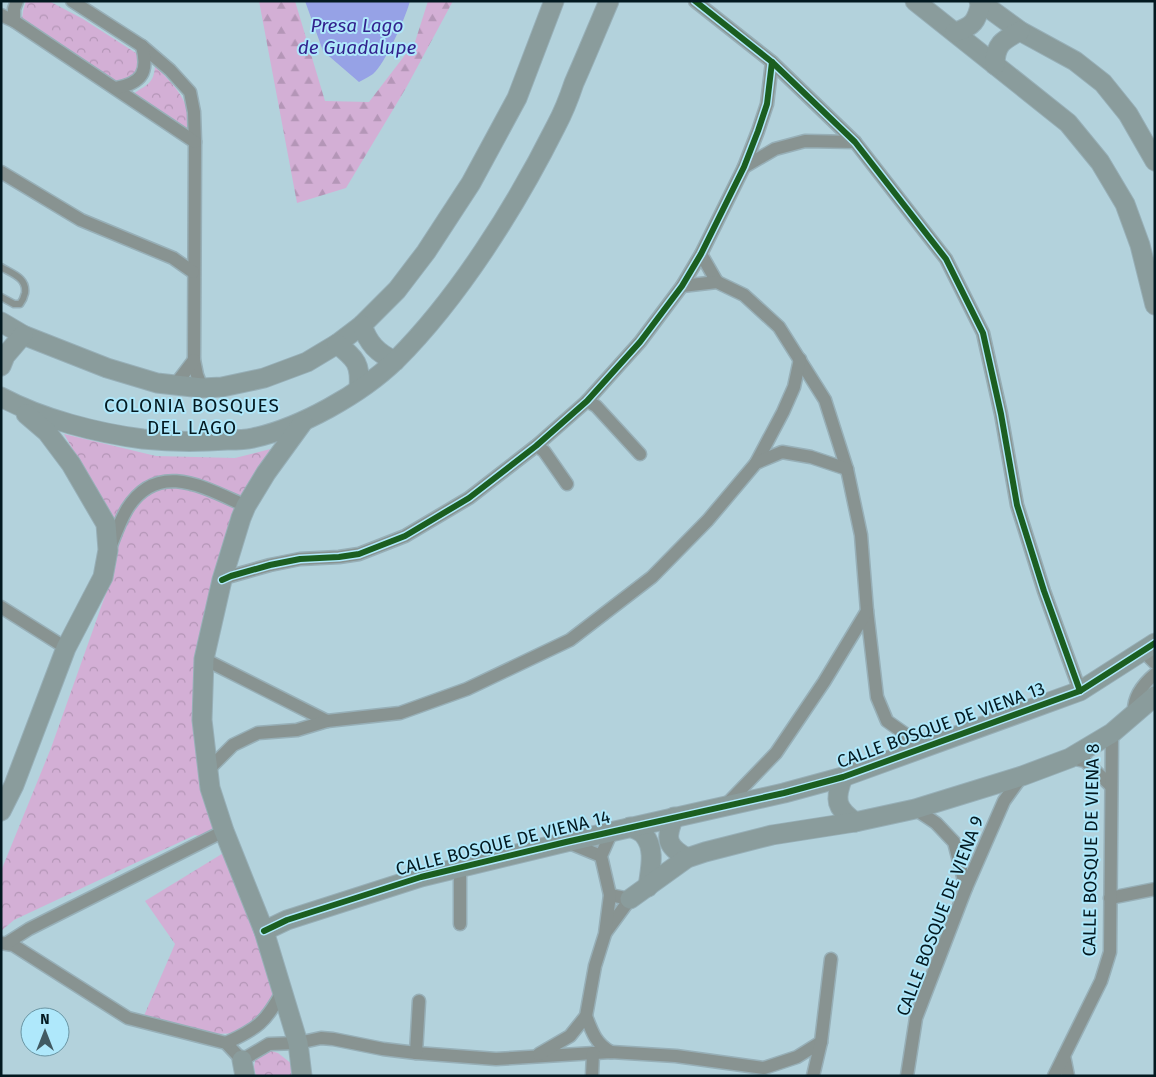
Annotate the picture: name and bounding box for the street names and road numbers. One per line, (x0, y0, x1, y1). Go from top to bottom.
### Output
street label: CALLE BOSQUE DE VIENA 13 (834, 677, 1048, 773)
street label: CALLE BOSQUE DE VIENA 8 (1078, 743, 1104, 957)
street label: CALLE BOSQUE DE VIENA 14 (393, 806, 613, 880)
street label: CALLE BOSQUE DE VIENA 9 (892, 813, 988, 1019)

